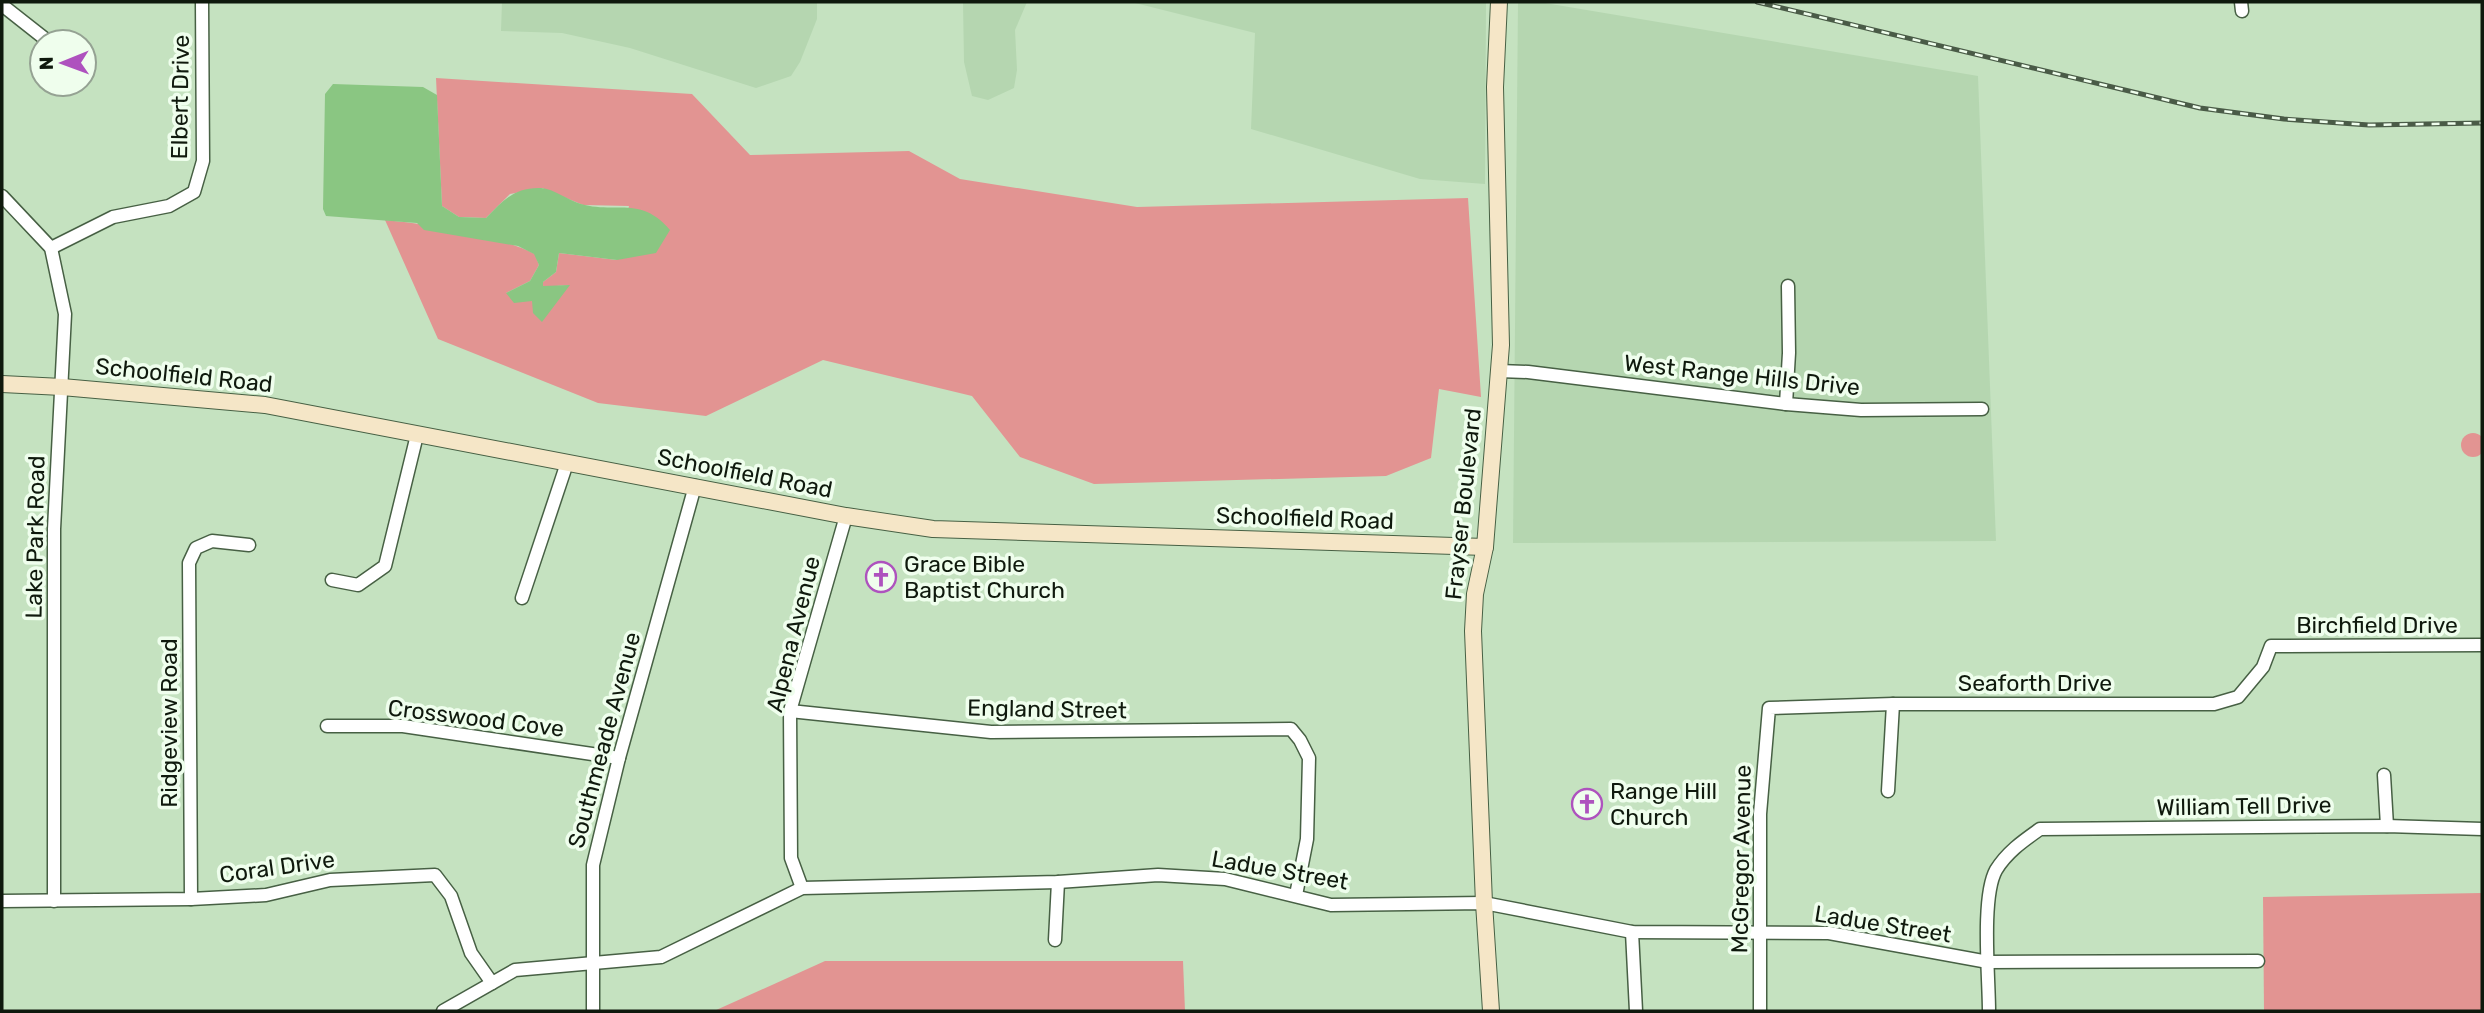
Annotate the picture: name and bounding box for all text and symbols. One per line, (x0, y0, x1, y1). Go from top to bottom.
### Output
north arrow (28, 28, 98, 98)
street label: Elbert Drive (165, 34, 195, 160)
text: N (35, 56, 58, 70)
street label: West Range Hills Drive (1623, 349, 1861, 401)
street label: Schoolfield Road (94, 352, 274, 398)
street label: Frayser Boulevard (1439, 407, 1487, 601)
street label: Schoolfield Road (655, 442, 835, 504)
street label: Lake Park Road (20, 455, 50, 619)
street label: Schoolfield Road (1216, 501, 1394, 535)
place label: Grace Bible Baptist Church (904, 550, 1065, 604)
street label: Alpena Avenue (760, 553, 826, 715)
church icon: Grace Bible Baptist Church (864, 560, 898, 594)
street label: Birchfield Drive (2296, 611, 2458, 639)
street label: Southmeade Avenue (562, 629, 646, 851)
street label: Ridgeview Road (155, 638, 183, 808)
street label: Seaforth Drive (1958, 669, 2112, 697)
street label: Crosswood Cove (386, 693, 566, 743)
street label: England Street (967, 694, 1127, 724)
street label: McGregor Avenue (1725, 764, 1757, 954)
place label: Range Hill Church (1610, 777, 1717, 831)
church icon: Range Hill Church (1570, 787, 1604, 821)
street label: William Tell Drive (2156, 790, 2332, 822)
street label: Ladue Street (1210, 844, 1350, 896)
street label: Coral Drive (217, 845, 337, 889)
street label: Ladue Street (1813, 899, 1953, 949)

